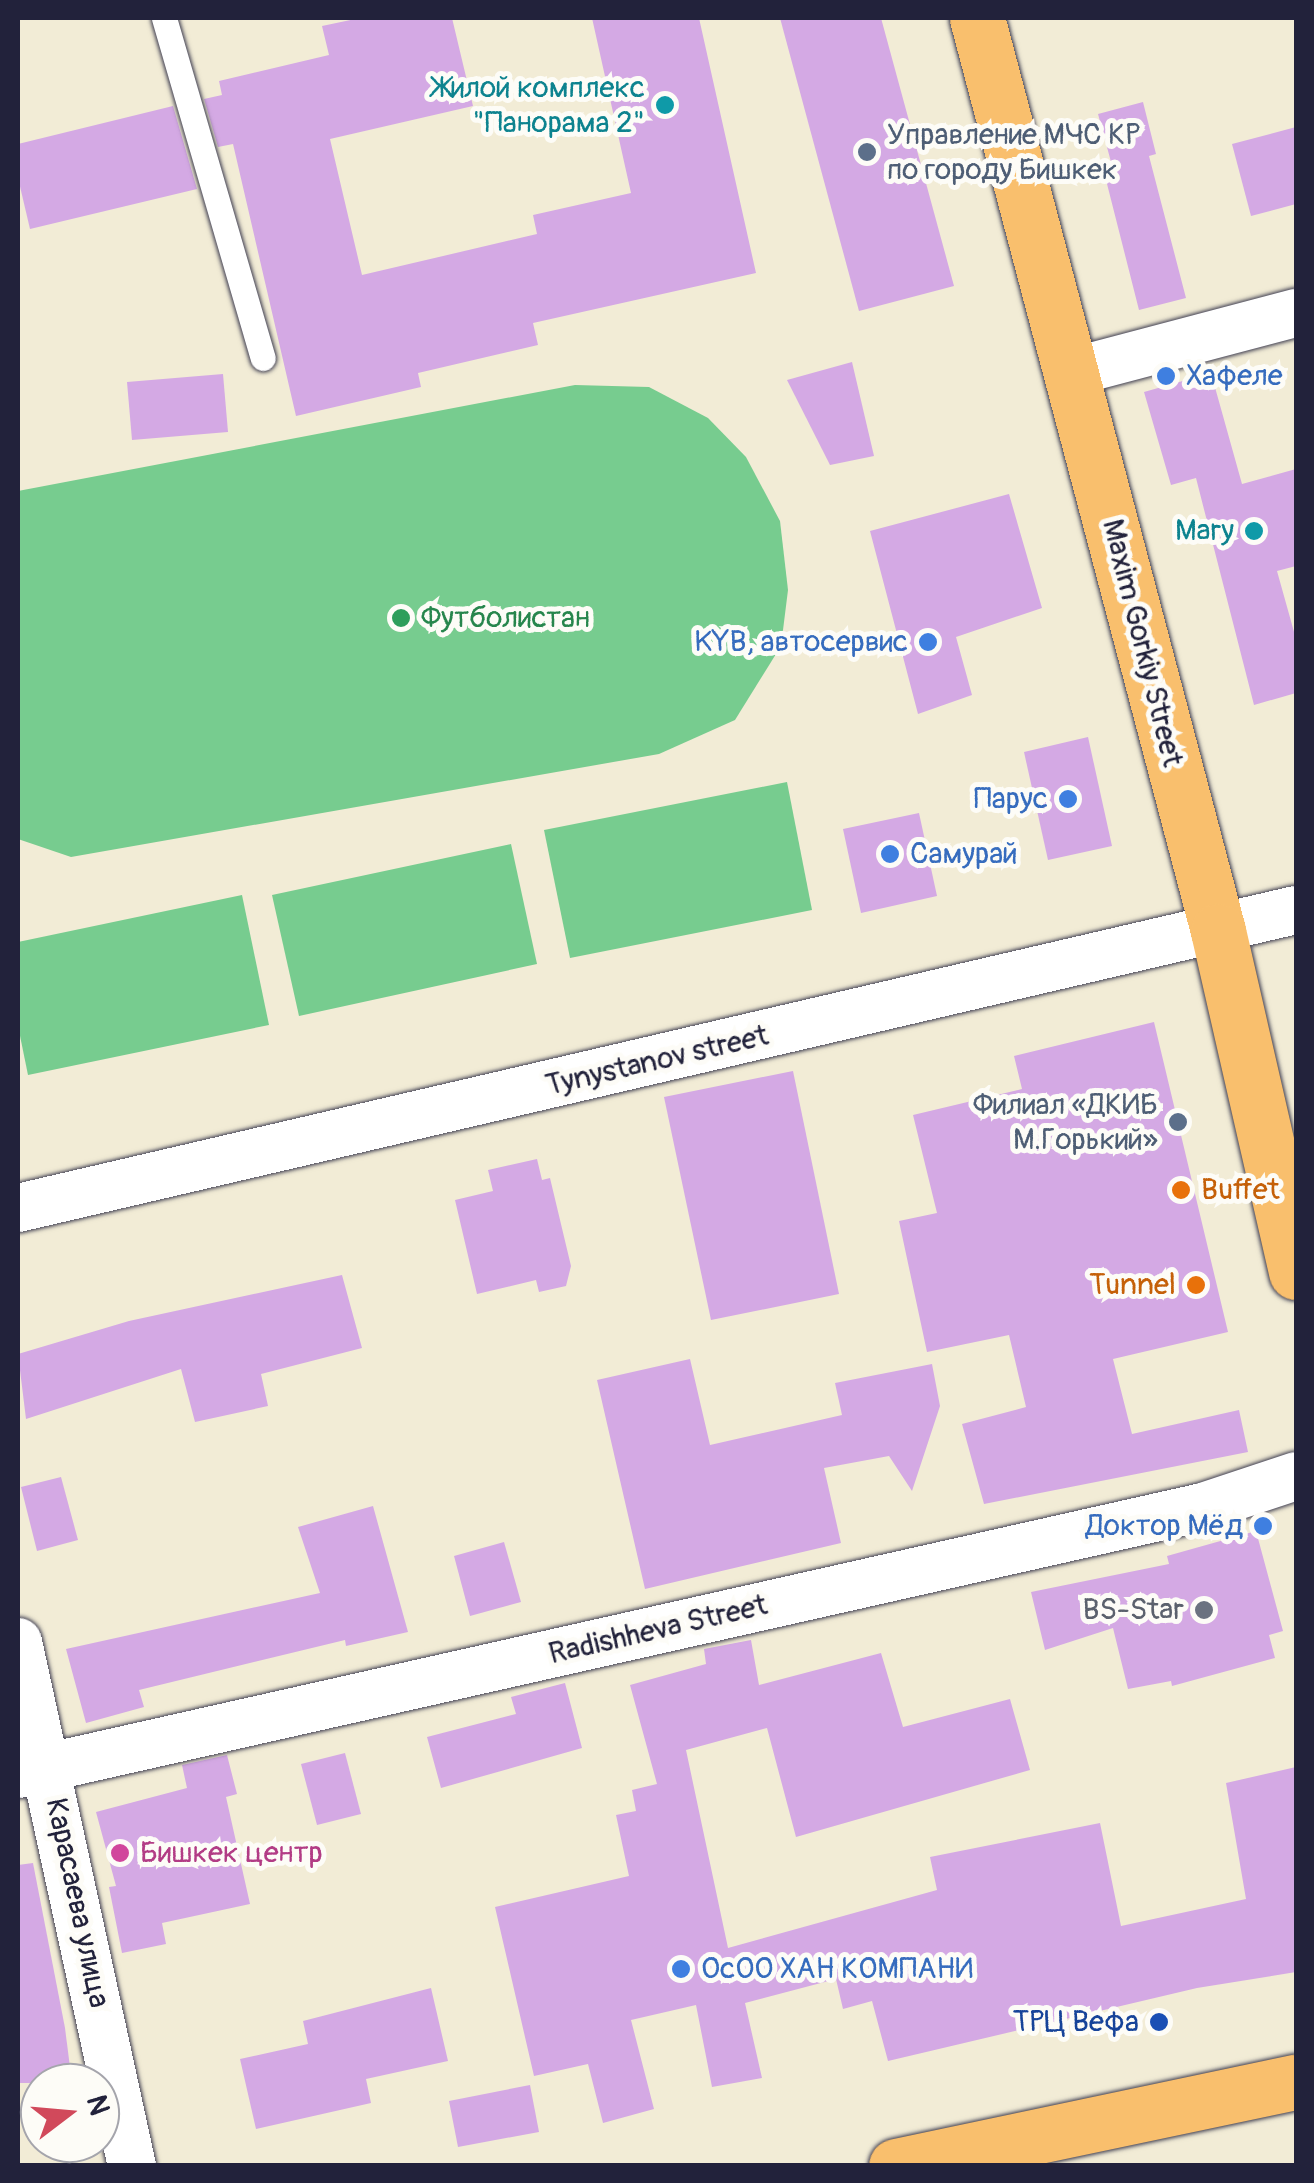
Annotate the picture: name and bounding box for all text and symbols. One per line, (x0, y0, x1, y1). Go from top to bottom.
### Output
place label: Жилой комплекс "Панорама 2" (433, 70, 645, 140)
marker: Жилой комплекс "Панорама 2" (654, 94, 676, 116)
place label: Управление МЧС КР по городу Бишкек (887, 117, 1140, 188)
marker: Управление МЧС КР по городу Бишкек (856, 141, 878, 163)
place label: Хафеле (1186, 358, 1283, 394)
marker: Хафеле (1155, 365, 1177, 387)
place label: Mary (1175, 513, 1234, 549)
street label: Maxim Gorkiy Street (1094, 516, 1190, 770)
marker: Mary (1243, 520, 1265, 542)
place label: Футболистан (421, 600, 590, 636)
marker: Футболистан (390, 607, 412, 629)
place label: KYB, автосервис (694, 624, 908, 660)
marker: KYB, автосервис (917, 631, 939, 653)
place label: Парус (974, 781, 1048, 817)
marker: Парус (1057, 788, 1079, 810)
place label: Самурай (910, 836, 1018, 872)
marker: Самурай (879, 843, 901, 865)
street label: Tynystanov street (542, 1018, 772, 1104)
place label: Филиал «ДКИБ М.Горький» (973, 1087, 1158, 1158)
marker: Филиал «ДКИБ М.Горький» (1167, 1111, 1189, 1133)
place label: Buffet (1201, 1172, 1280, 1208)
marker: Buffet (1170, 1179, 1192, 1201)
place label: Tunnel (1089, 1267, 1176, 1303)
marker: Tunnel (1185, 1274, 1207, 1296)
place label: Доктор Мёд (1086, 1508, 1243, 1544)
marker: Доктор Мёд (1252, 1515, 1274, 1537)
street label: Radishheva Street (545, 1587, 771, 1673)
place label: BS-Star (1083, 1592, 1184, 1628)
marker: BS-Star (1193, 1599, 1215, 1621)
street label: Карасаева улица (37, 1795, 117, 2011)
place label: Бишкек центр (140, 1835, 323, 1871)
marker: Бишкек центр (109, 1842, 131, 1864)
place label: ОсОО ХАН КОМПАНИ (701, 1951, 973, 1987)
marker: ОсОО ХАН КОМПАНИ (670, 1958, 692, 1980)
place label: ТРЦ Вефа (1013, 2004, 1139, 2040)
marker: ТРЦ Вефа (1148, 2011, 1170, 2033)
north arrow (20, 2063, 120, 2163)
text: N (78, 2091, 117, 2119)

